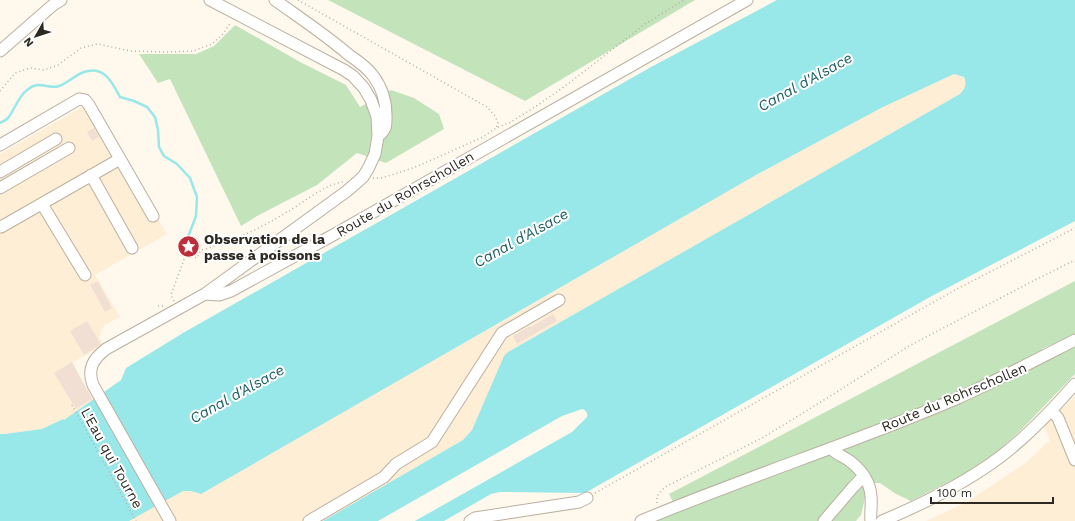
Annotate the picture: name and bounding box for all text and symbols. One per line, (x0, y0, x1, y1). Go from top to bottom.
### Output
north arrow (16, 16, 56, 56)
text: N (21, 35, 36, 49)
water label: Canal d'Alsace (755, 49, 855, 115)
street label: Route du Rohrschollen (333, 148, 477, 240)
water label: Canal d'Alsace (471, 205, 571, 271)
place label: Observation de la passe à poissons (204, 231, 326, 263)
place icon: Observation de la passe à poissons (175, 234, 201, 260)
street label: Route du Rohrschollen (879, 359, 1029, 435)
water label: Canal d'Alsace (187, 361, 287, 427)
street label: L'Eau qui Tourne (78, 405, 146, 511)
scale bar (931, 479, 1053, 505)
text: 100 m (937, 486, 972, 500)

